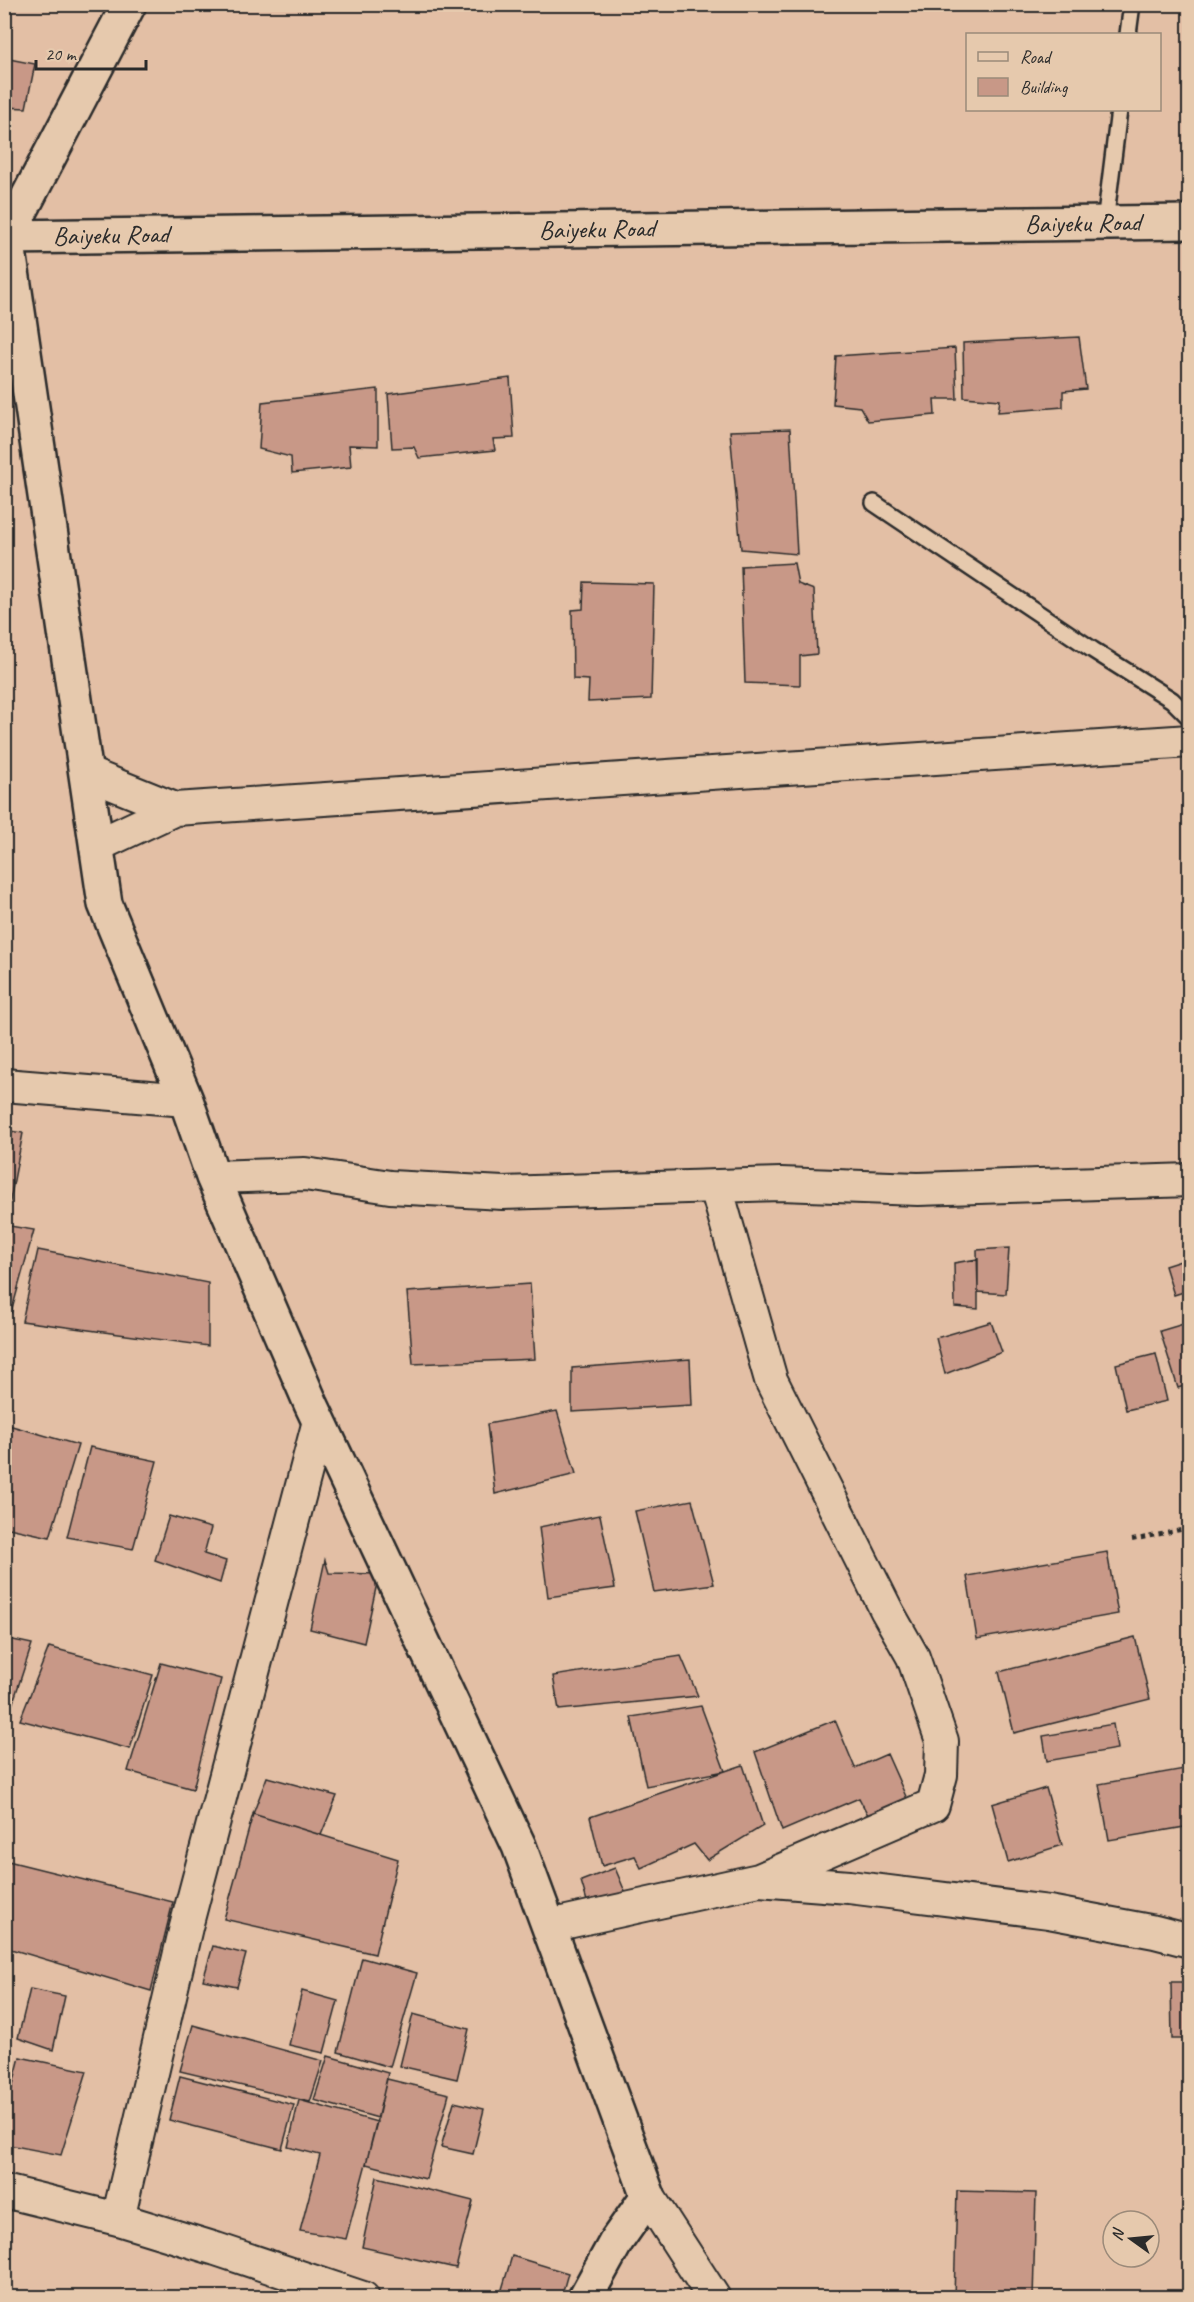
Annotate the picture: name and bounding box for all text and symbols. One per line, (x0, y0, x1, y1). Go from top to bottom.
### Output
scale bar (36, 33, 146, 71)
legend (966, 33, 1161, 111)
text: 20 m (45, 43, 78, 65)
text: Road (1020, 46, 1053, 68)
text: Building (1020, 76, 1069, 98)
street label: Baiyeku Road (1025, 205, 1145, 241)
street label: Baiyeku Road (539, 211, 659, 247)
street label: Baiyeku Road (53, 217, 173, 253)
north arrow (1101, 2209, 1161, 2269)
text: N (1107, 2225, 1129, 2243)

